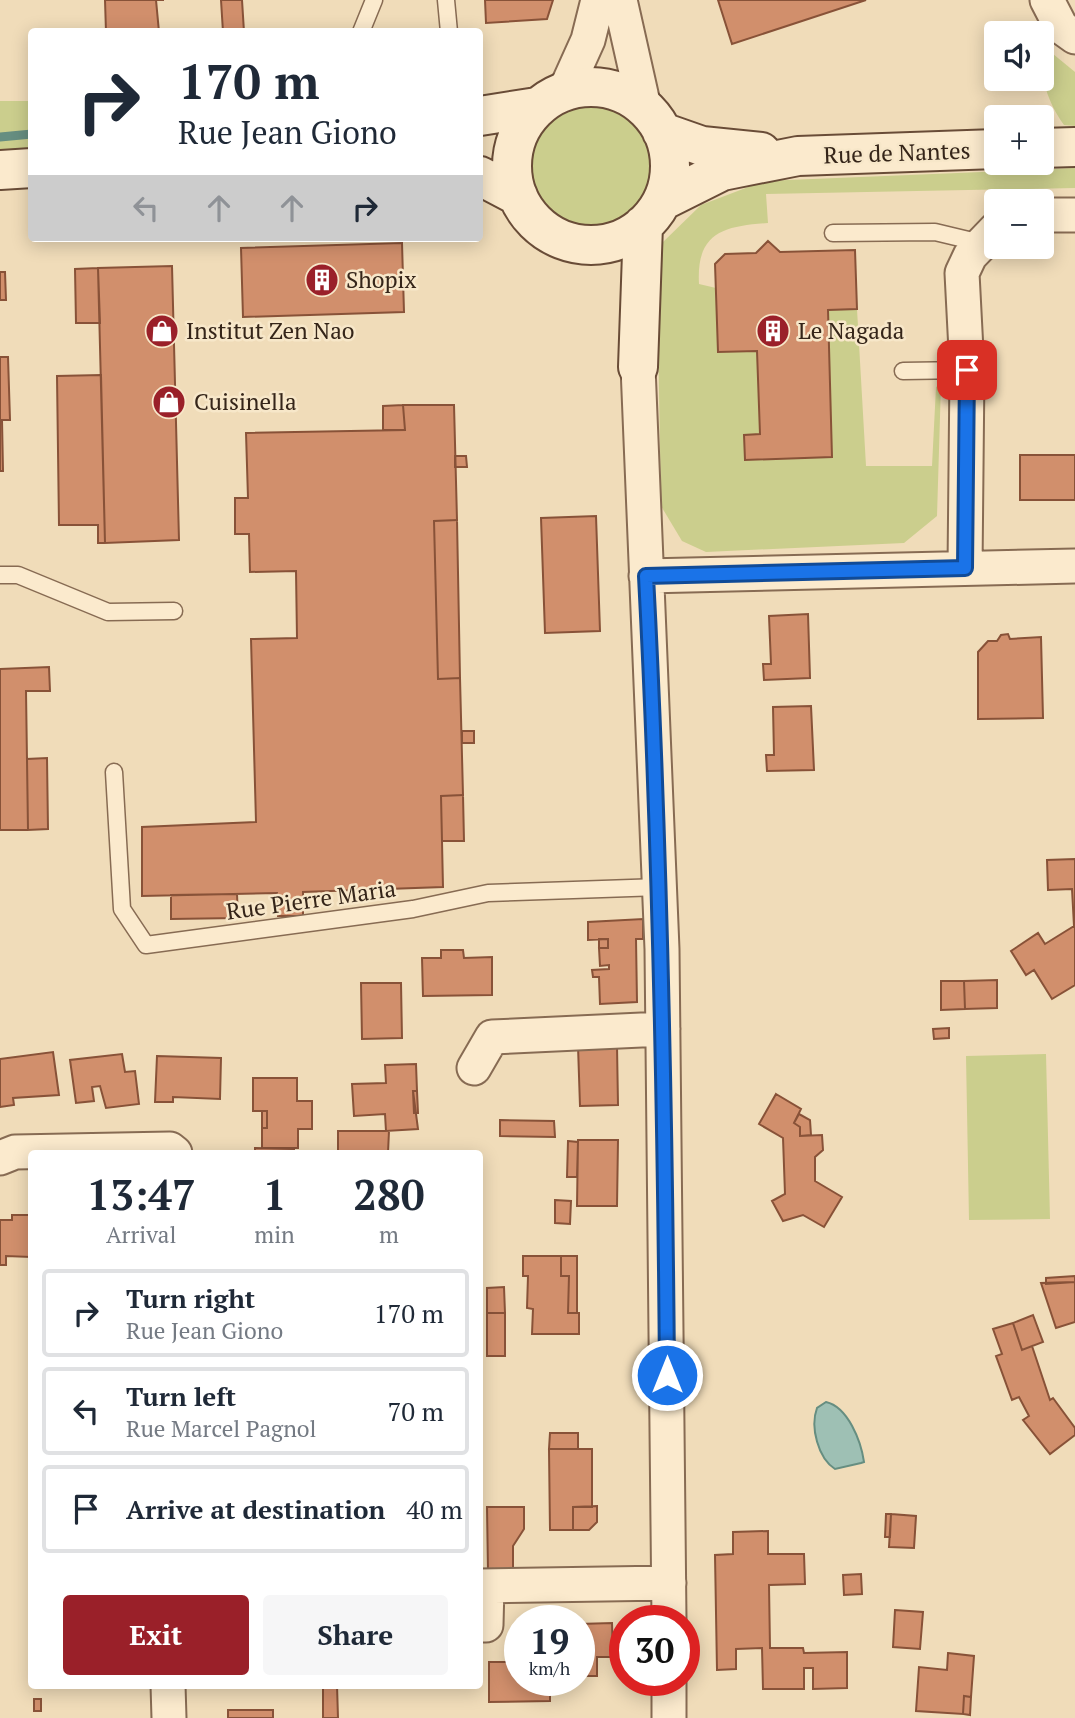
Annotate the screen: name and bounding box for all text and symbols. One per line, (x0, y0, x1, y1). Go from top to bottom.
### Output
map controls (984, 21, 1054, 259)
button: sound (984, 21, 1054, 91)
text: 170 m (178, 48, 320, 113)
icon: right (63, 56, 154, 147)
button: + (984, 105, 1054, 175)
text: Rue Jean Giono (178, 111, 397, 153)
street label: Rue de Nantes (823, 134, 971, 171)
icon: left (127, 189, 165, 227)
icon: ahead (200, 189, 238, 227)
icon: ahead (273, 189, 311, 227)
icon: right (346, 189, 384, 227)
button: − (984, 189, 1054, 259)
building icon: Shopix (303, 261, 341, 299)
place label: Shopix (346, 264, 416, 295)
shop icon: Institut Zen Nao (143, 312, 181, 350)
building icon: Le Nagada (754, 312, 792, 350)
place label: Institut Zen Nao (186, 315, 355, 346)
place label: Le Nagada (798, 315, 905, 346)
pin (937, 340, 997, 400)
icon: arrive (948, 351, 986, 389)
shop icon: Cuisinella (150, 383, 188, 421)
place label: Cuisinella (194, 386, 297, 417)
street label: Rue Pierre Maria (224, 872, 398, 927)
text: 13:47 (87, 1166, 196, 1222)
text: 1 (263, 1166, 286, 1222)
text: 280 (353, 1166, 424, 1222)
text: Arrival (106, 1219, 176, 1250)
text: min (254, 1219, 295, 1250)
text: m (379, 1219, 399, 1250)
text: Turn right (126, 1281, 255, 1315)
icon: right (67, 1294, 105, 1332)
text: 170 m (374, 1296, 444, 1330)
text: Rue Jean Giono (126, 1315, 283, 1346)
position arrow (630, 1338, 704, 1412)
text: Turn left (126, 1379, 236, 1413)
icon: left (67, 1392, 105, 1430)
text: 70 m (388, 1394, 444, 1428)
text: Rue Marcel Pagnol (126, 1413, 317, 1444)
icon: arrive (67, 1490, 105, 1528)
text: Arrive at destination (126, 1492, 385, 1526)
text: 40 m (406, 1492, 463, 1526)
button: Exit (63, 1595, 249, 1675)
button: Share (263, 1595, 448, 1675)
speed limit sign: 30 (609, 1605, 700, 1696)
text: 19 (530, 1618, 569, 1664)
text: km/h (529, 1656, 570, 1680)

